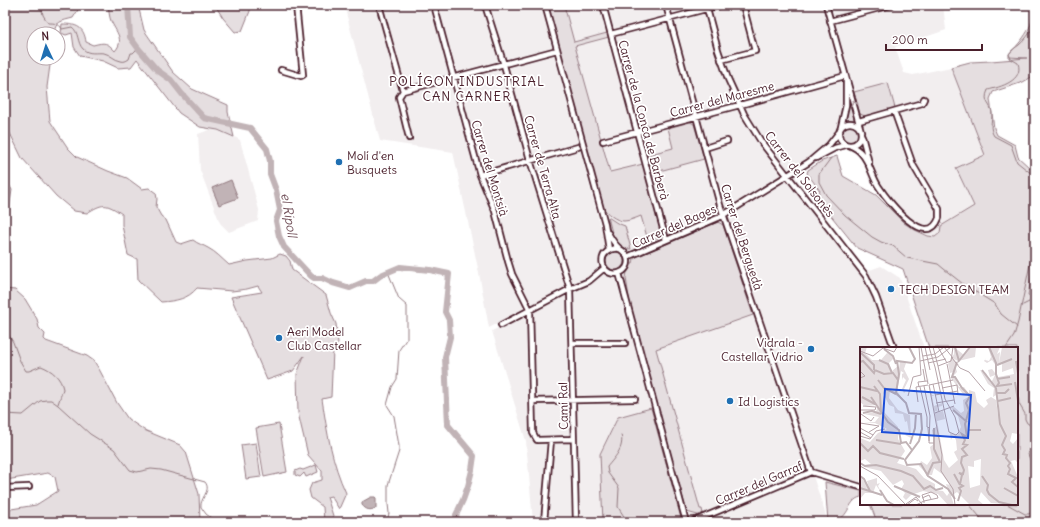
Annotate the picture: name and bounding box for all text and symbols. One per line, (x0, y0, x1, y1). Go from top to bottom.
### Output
north arrow (26, 26, 66, 66)
scale bar (886, 26, 982, 52)
text: N (41, 29, 50, 43)
text: 200 m (892, 32, 928, 47)
street label: Carrer de la Conca de Barberà (615, 38, 673, 202)
district label: POLÍGON INDUSTRIAL CAN CARNER (389, 72, 545, 105)
street label: Carrer del Maresme (668, 78, 776, 120)
one-way arrow (850, 100, 859, 107)
street label: Carrer de Terra Alta (521, 113, 565, 221)
street label: Carrer del Montsià (468, 118, 512, 218)
street label: Carrer del Solsonès (762, 128, 838, 220)
place label: Molí d'en Busquets (347, 148, 397, 177)
marker: Molí d'en Busquets (334, 157, 344, 167)
street label: Carrer del Berguedà (718, 182, 766, 292)
water label: el Ripoll (277, 192, 301, 240)
street label: Carrer del Bages (630, 201, 718, 251)
place label: TECH DESIGN TEAM (899, 282, 1009, 297)
marker: TECH DESIGN TEAM (886, 284, 896, 294)
place label: Aeri Model Club Castellar (287, 324, 362, 353)
marker: Aeri Model Club Castellar (274, 333, 284, 343)
place label: Vidrala - Castellar Vidrio (721, 335, 803, 364)
marker: Vidrala - Castellar Vidrio (806, 344, 816, 354)
inset map (860, 347, 1018, 505)
street label: Camí Ral (555, 382, 571, 430)
place label: Id Logistics (738, 394, 799, 409)
marker: Id Logistics (725, 396, 735, 406)
street label: Carrer del Garraf (713, 457, 806, 508)

